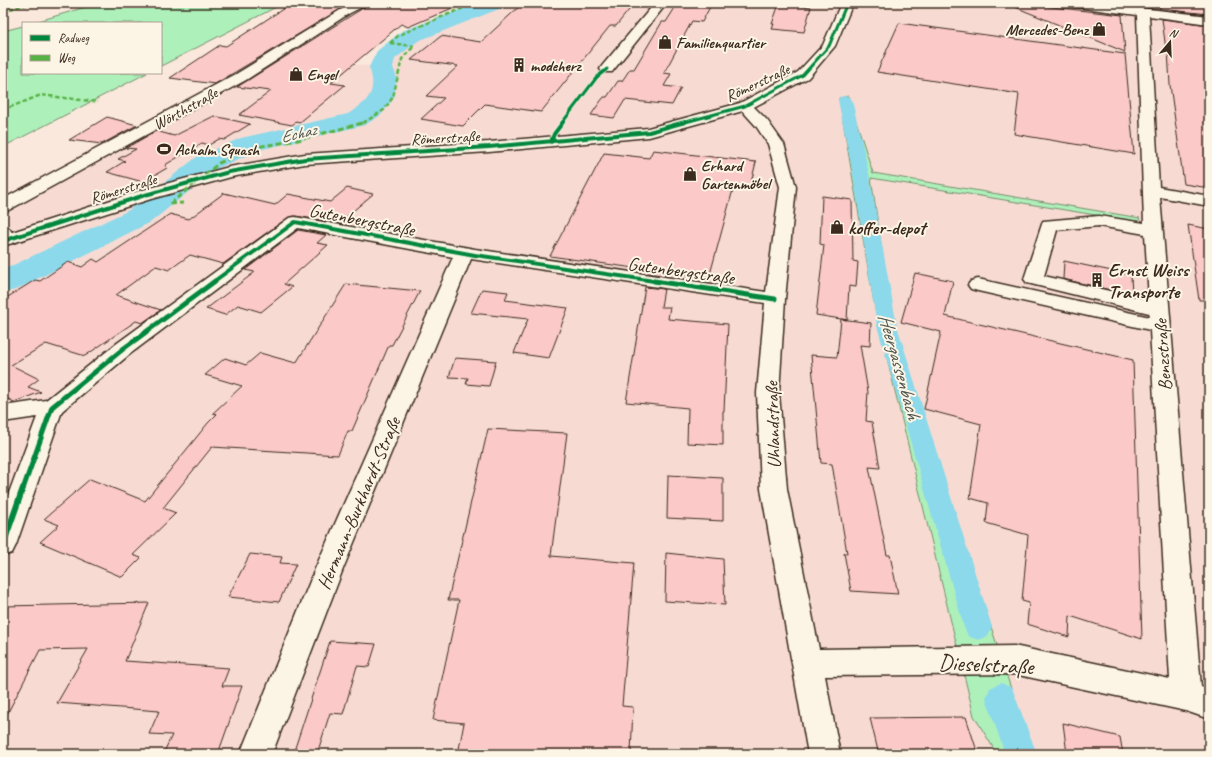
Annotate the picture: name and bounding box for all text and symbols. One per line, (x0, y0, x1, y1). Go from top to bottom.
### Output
place label: Mercedes-Benz (1005, 20, 1090, 40)
shop icon: Mercedes-Benz (1091, 21, 1107, 37)
legend (22, 22, 162, 74)
north arrow (1150, 22, 1190, 62)
text: N (1168, 25, 1181, 41)
text: Radweg (58, 30, 89, 46)
place label: Familienquartier (676, 33, 767, 53)
shop icon: Familienquartier (657, 34, 673, 50)
text: Weg (58, 50, 76, 66)
place label: modeherz (530, 56, 583, 76)
building icon: modeherz (511, 57, 527, 73)
street label: Römerstraße (722, 59, 794, 106)
place label: Engel (307, 65, 340, 85)
shop icon: Engel (288, 66, 304, 82)
street label: Wörthstraße (150, 82, 223, 135)
water label: Echaz (278, 119, 320, 148)
street label: Römerstraße (410, 126, 482, 150)
place label: Achalm Squash (175, 140, 261, 160)
sports icon: Achalm Squash (156, 141, 172, 157)
place label: Erhard Gartenmöbel (701, 156, 773, 194)
shop icon: Erhard Gartenmöbel (682, 166, 698, 182)
street label: Römerstraße (88, 169, 161, 209)
street label: Gutenbergstraße (307, 198, 418, 242)
place label: koffer-depot (848, 216, 928, 240)
shop icon: koffer-depot (829, 219, 845, 235)
street label: Gutenbergstraße (626, 252, 737, 291)
place label: Ernst Weiss Transporte (1108, 258, 1191, 304)
building icon: Ernst Weiss Transporte (1089, 272, 1105, 288)
water label: Heergassenbach (873, 310, 927, 424)
street label: Benzstraße (1148, 317, 1177, 391)
street label: Uhlandstraße (759, 379, 787, 469)
street label: Hermann-Burkhardt-Straße (312, 412, 407, 593)
street label: Dieselstraße (938, 648, 1036, 682)

